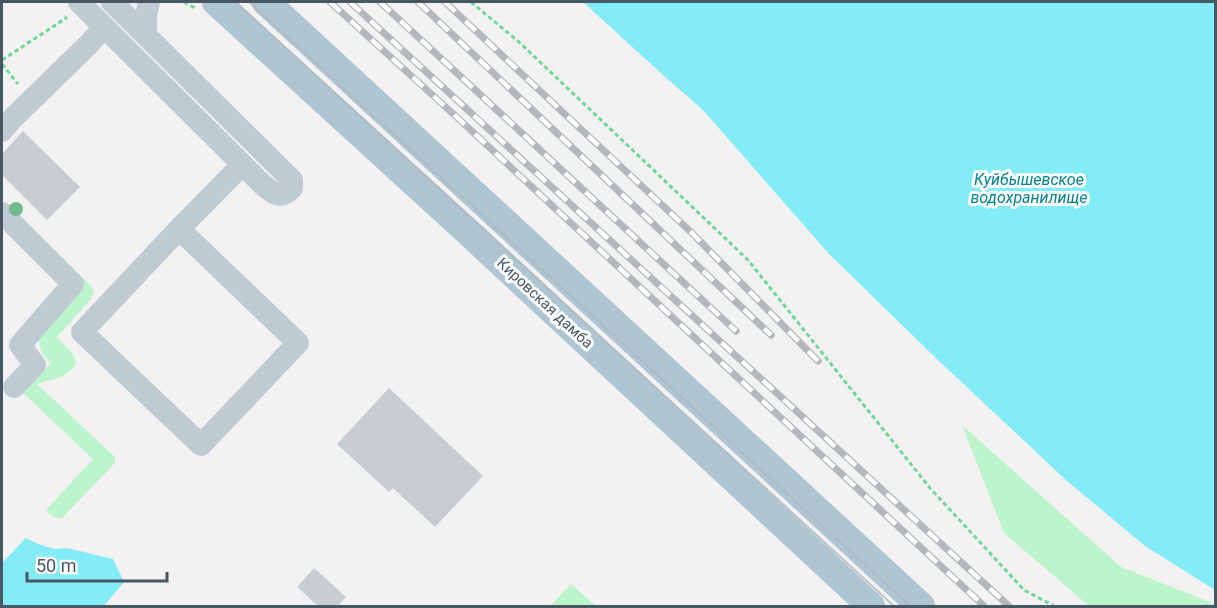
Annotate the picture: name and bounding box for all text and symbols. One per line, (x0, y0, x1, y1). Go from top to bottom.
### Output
water label: Куйбышевское водохранилище (970, 170, 1088, 207)
street label: Кировская дамба (493, 254, 597, 352)
scale bar (27, 545, 166, 583)
text: 50 m (36, 555, 76, 576)

